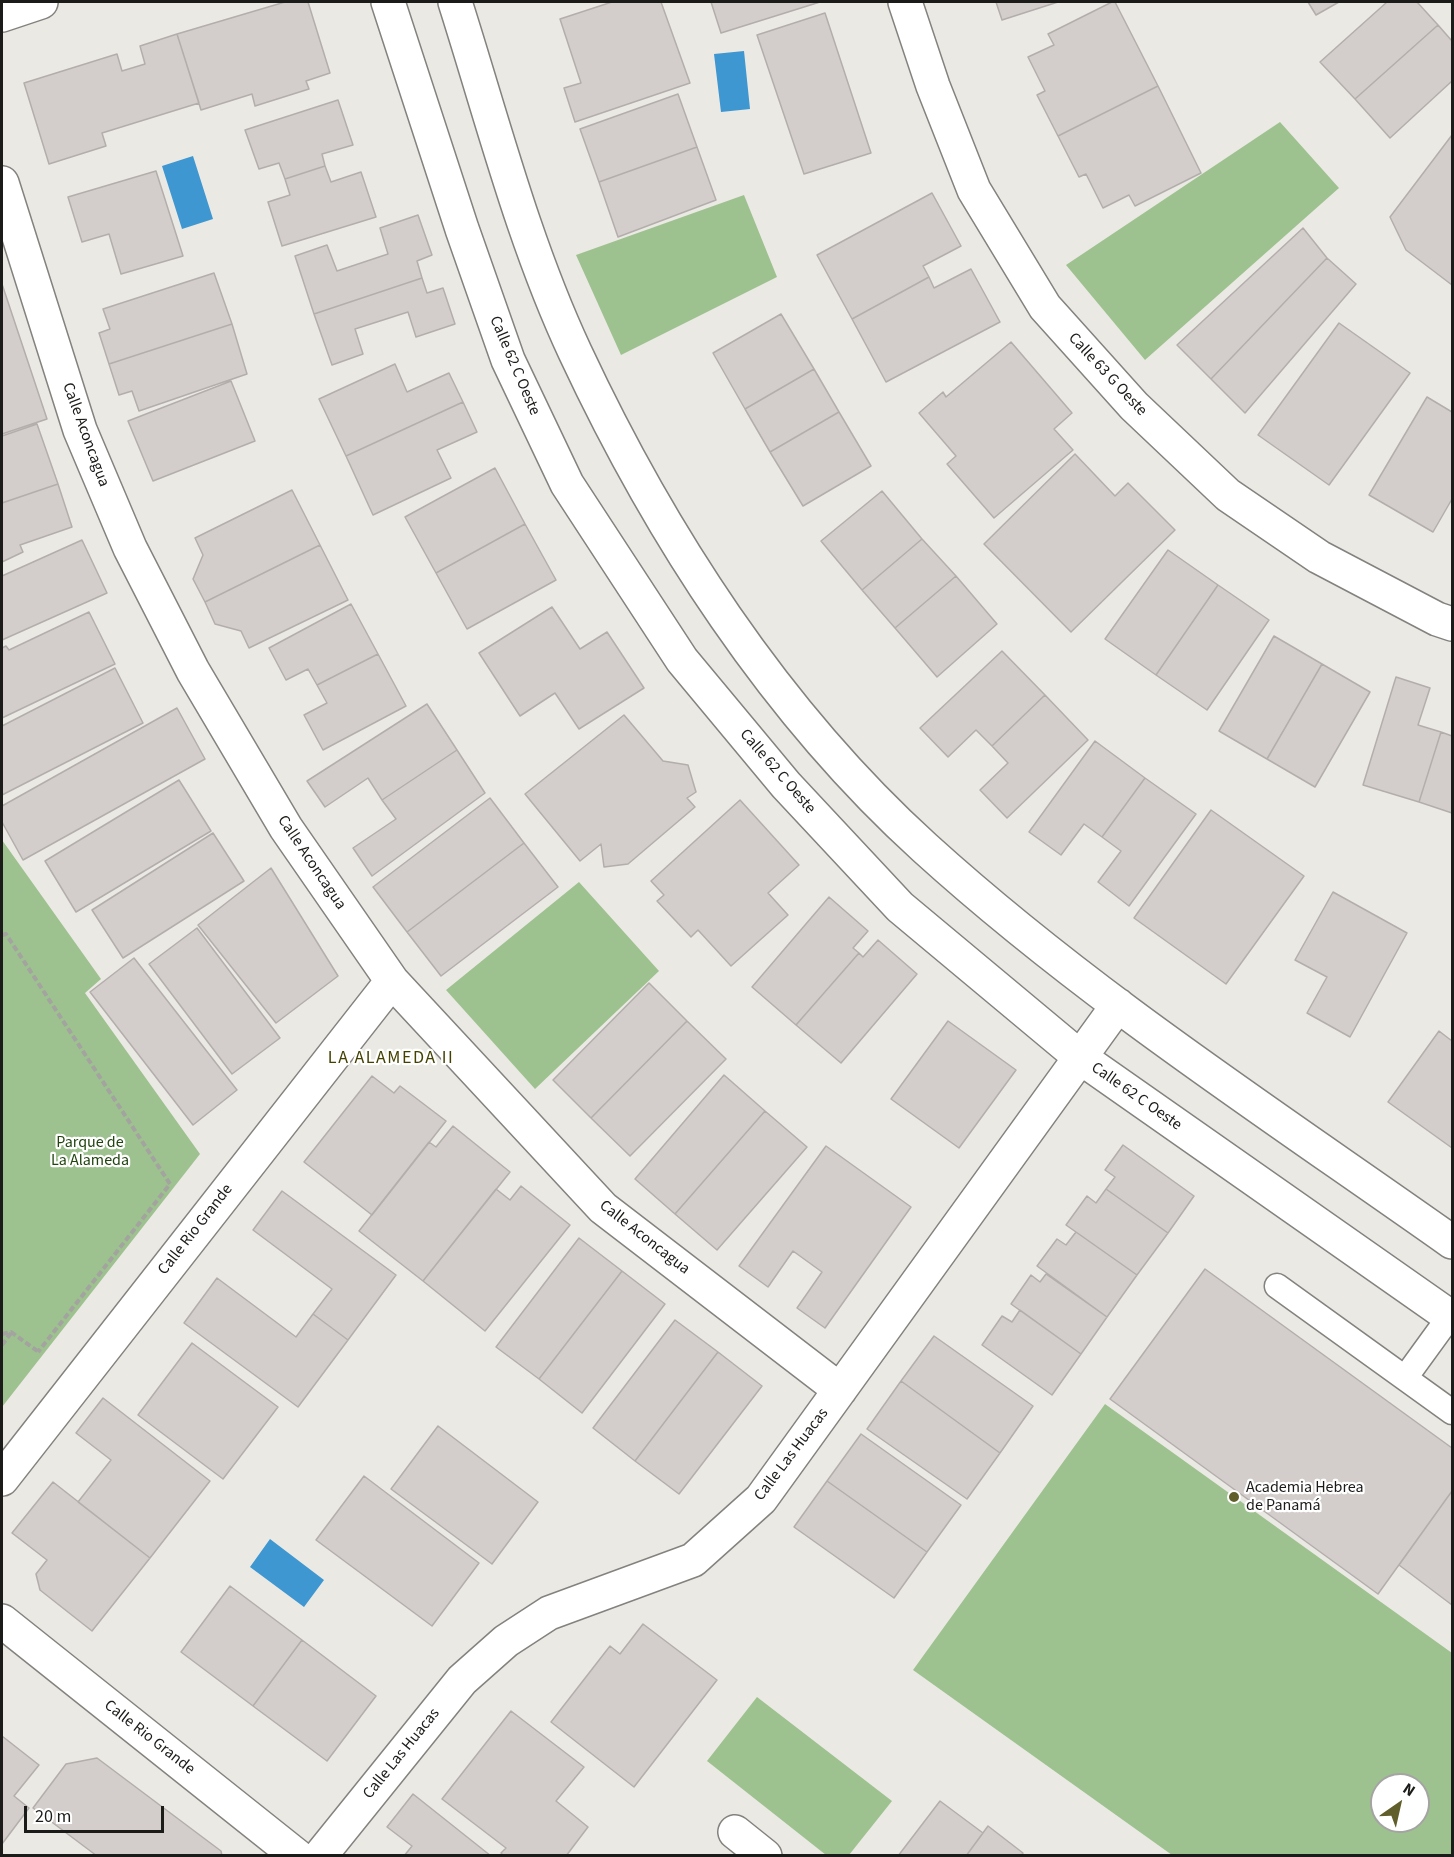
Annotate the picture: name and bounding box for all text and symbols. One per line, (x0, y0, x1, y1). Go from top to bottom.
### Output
street label: Calle 62 C Oeste (484, 313, 544, 419)
street label: Calle 63 G Oeste (1064, 329, 1150, 421)
street label: Calle Aconcagua (57, 380, 113, 490)
street label: Calle 62 C Oeste (735, 726, 819, 818)
street label: Calle Aconcagua (272, 812, 350, 914)
district label: LA ALAMEDA II (328, 1048, 454, 1070)
street label: Calle 62 C Oeste (1087, 1059, 1185, 1135)
park label: Parque de La Alameda (51, 1133, 129, 1171)
street label: Calle Rio Grande (155, 1181, 237, 1279)
street label: Calle Aconcagua (595, 1197, 693, 1279)
street label: Calle Las Huacas (751, 1405, 833, 1505)
place label: Academia Hebrea de Panamá (1246, 1478, 1364, 1516)
marker: Academia Hebrea de Panamá (1227, 1490, 1241, 1504)
street label: Calle Rio Grande (100, 1697, 198, 1779)
street label: Calle Las Huacas (360, 1705, 444, 1803)
north arrow (1370, 1773, 1430, 1833)
text: N (1398, 1778, 1420, 1802)
scale bar (27, 1794, 166, 1832)
text: 20 m (35, 1804, 71, 1829)

